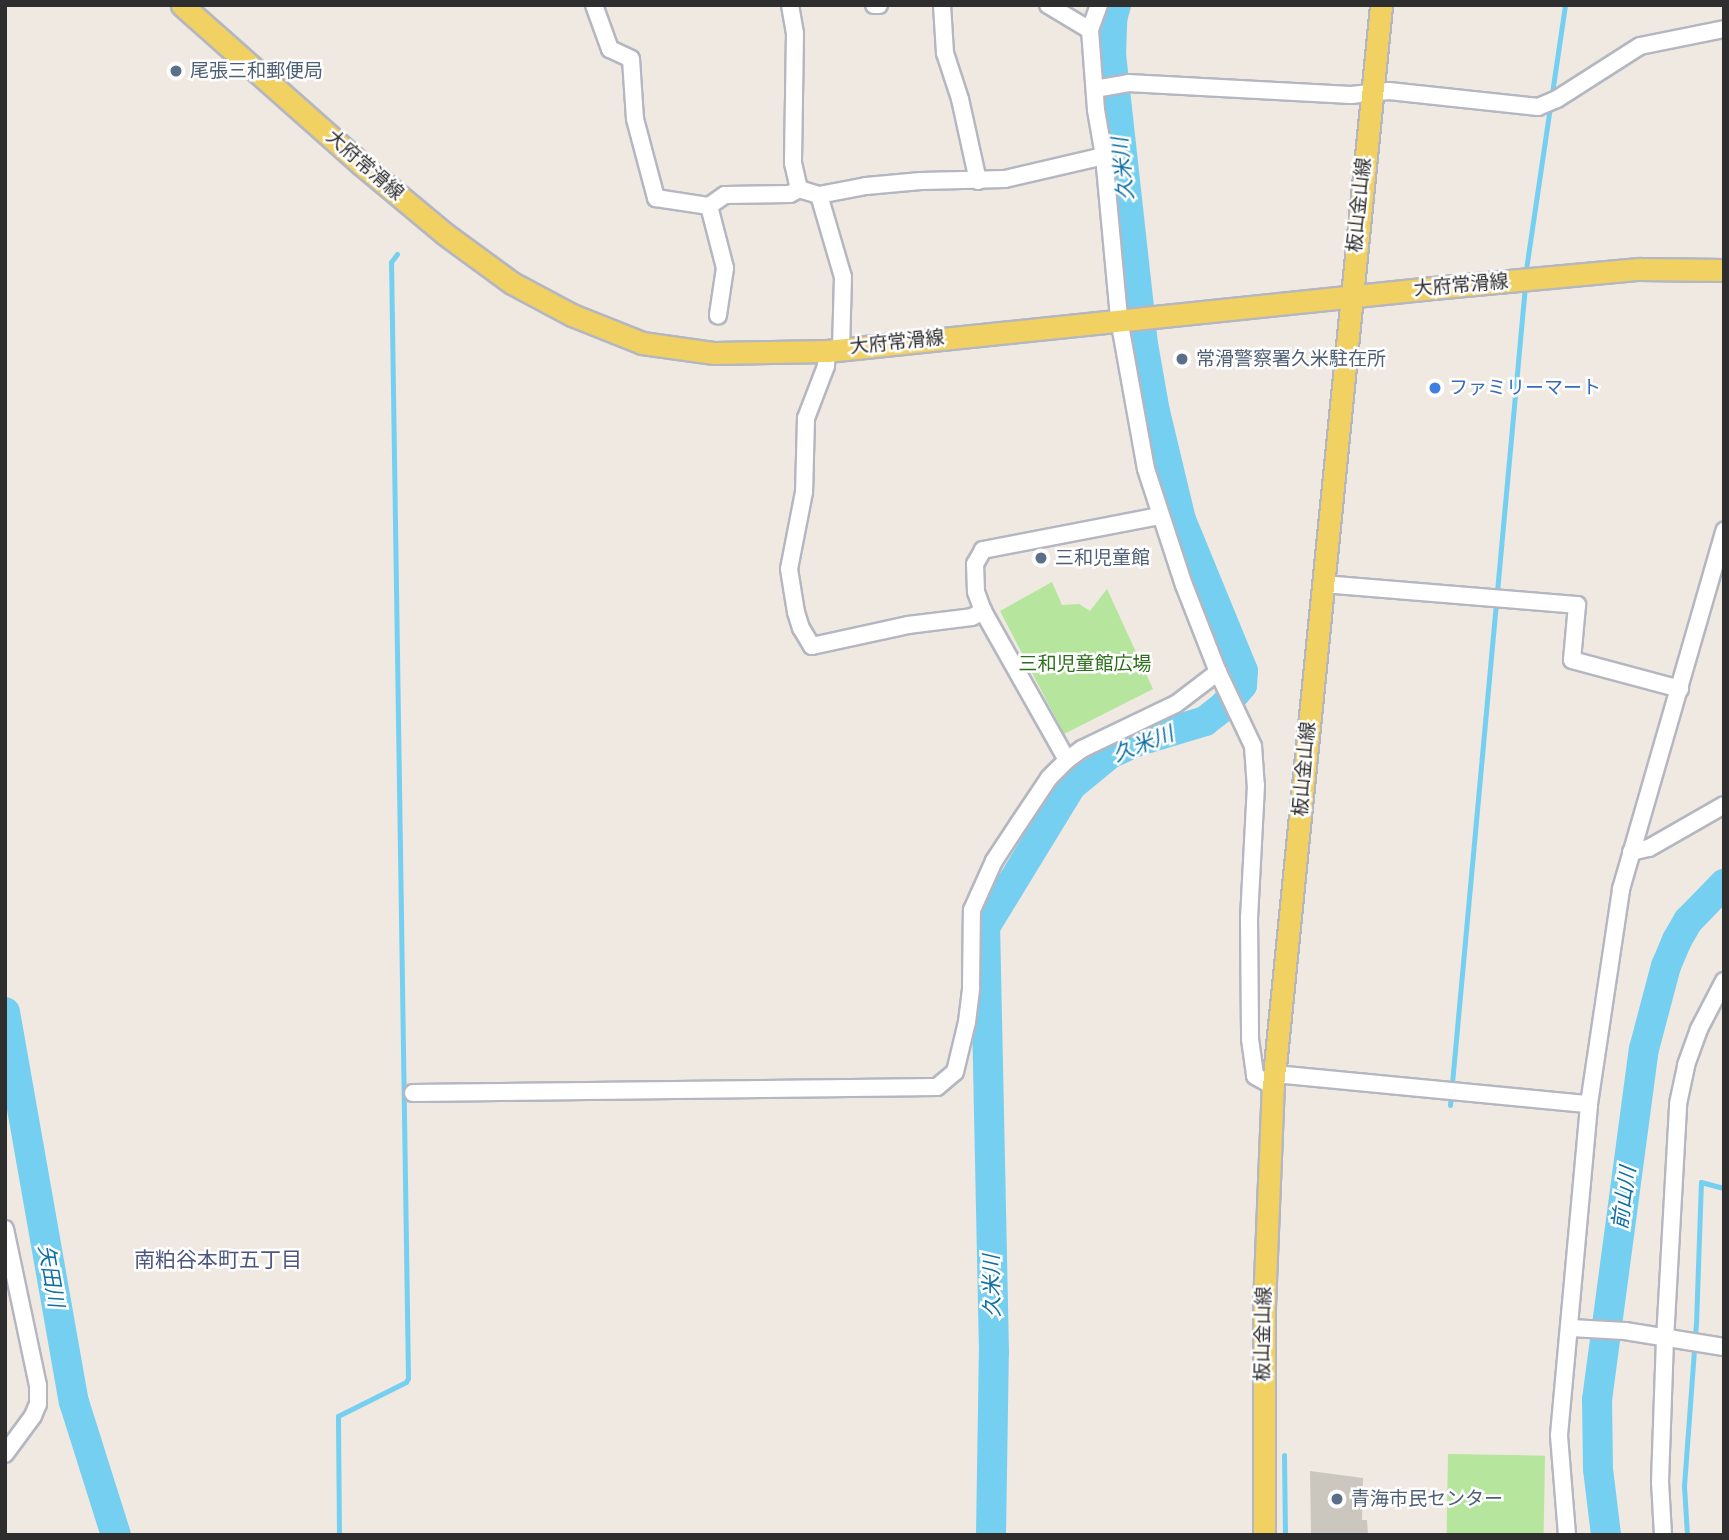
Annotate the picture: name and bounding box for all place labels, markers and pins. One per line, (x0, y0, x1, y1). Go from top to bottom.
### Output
place label: 尾張三和郵便局 (190, 60, 323, 82)
marker: 尾張三和郵便局 (168, 63, 184, 79)
place label: 常滑警察署久米駐在所 (1196, 348, 1386, 370)
marker: 常滑警察署久米駐在所 (1174, 351, 1190, 367)
place label: ファミリーマート (1449, 377, 1601, 399)
marker: ファミリーマート (1427, 380, 1443, 396)
place label: 三和児童館 (1055, 547, 1150, 569)
marker: 三和児童館 (1033, 550, 1049, 566)
place label: 青海市民センター (1351, 1488, 1503, 1510)
marker: 青海市民センター (1329, 1491, 1345, 1507)

